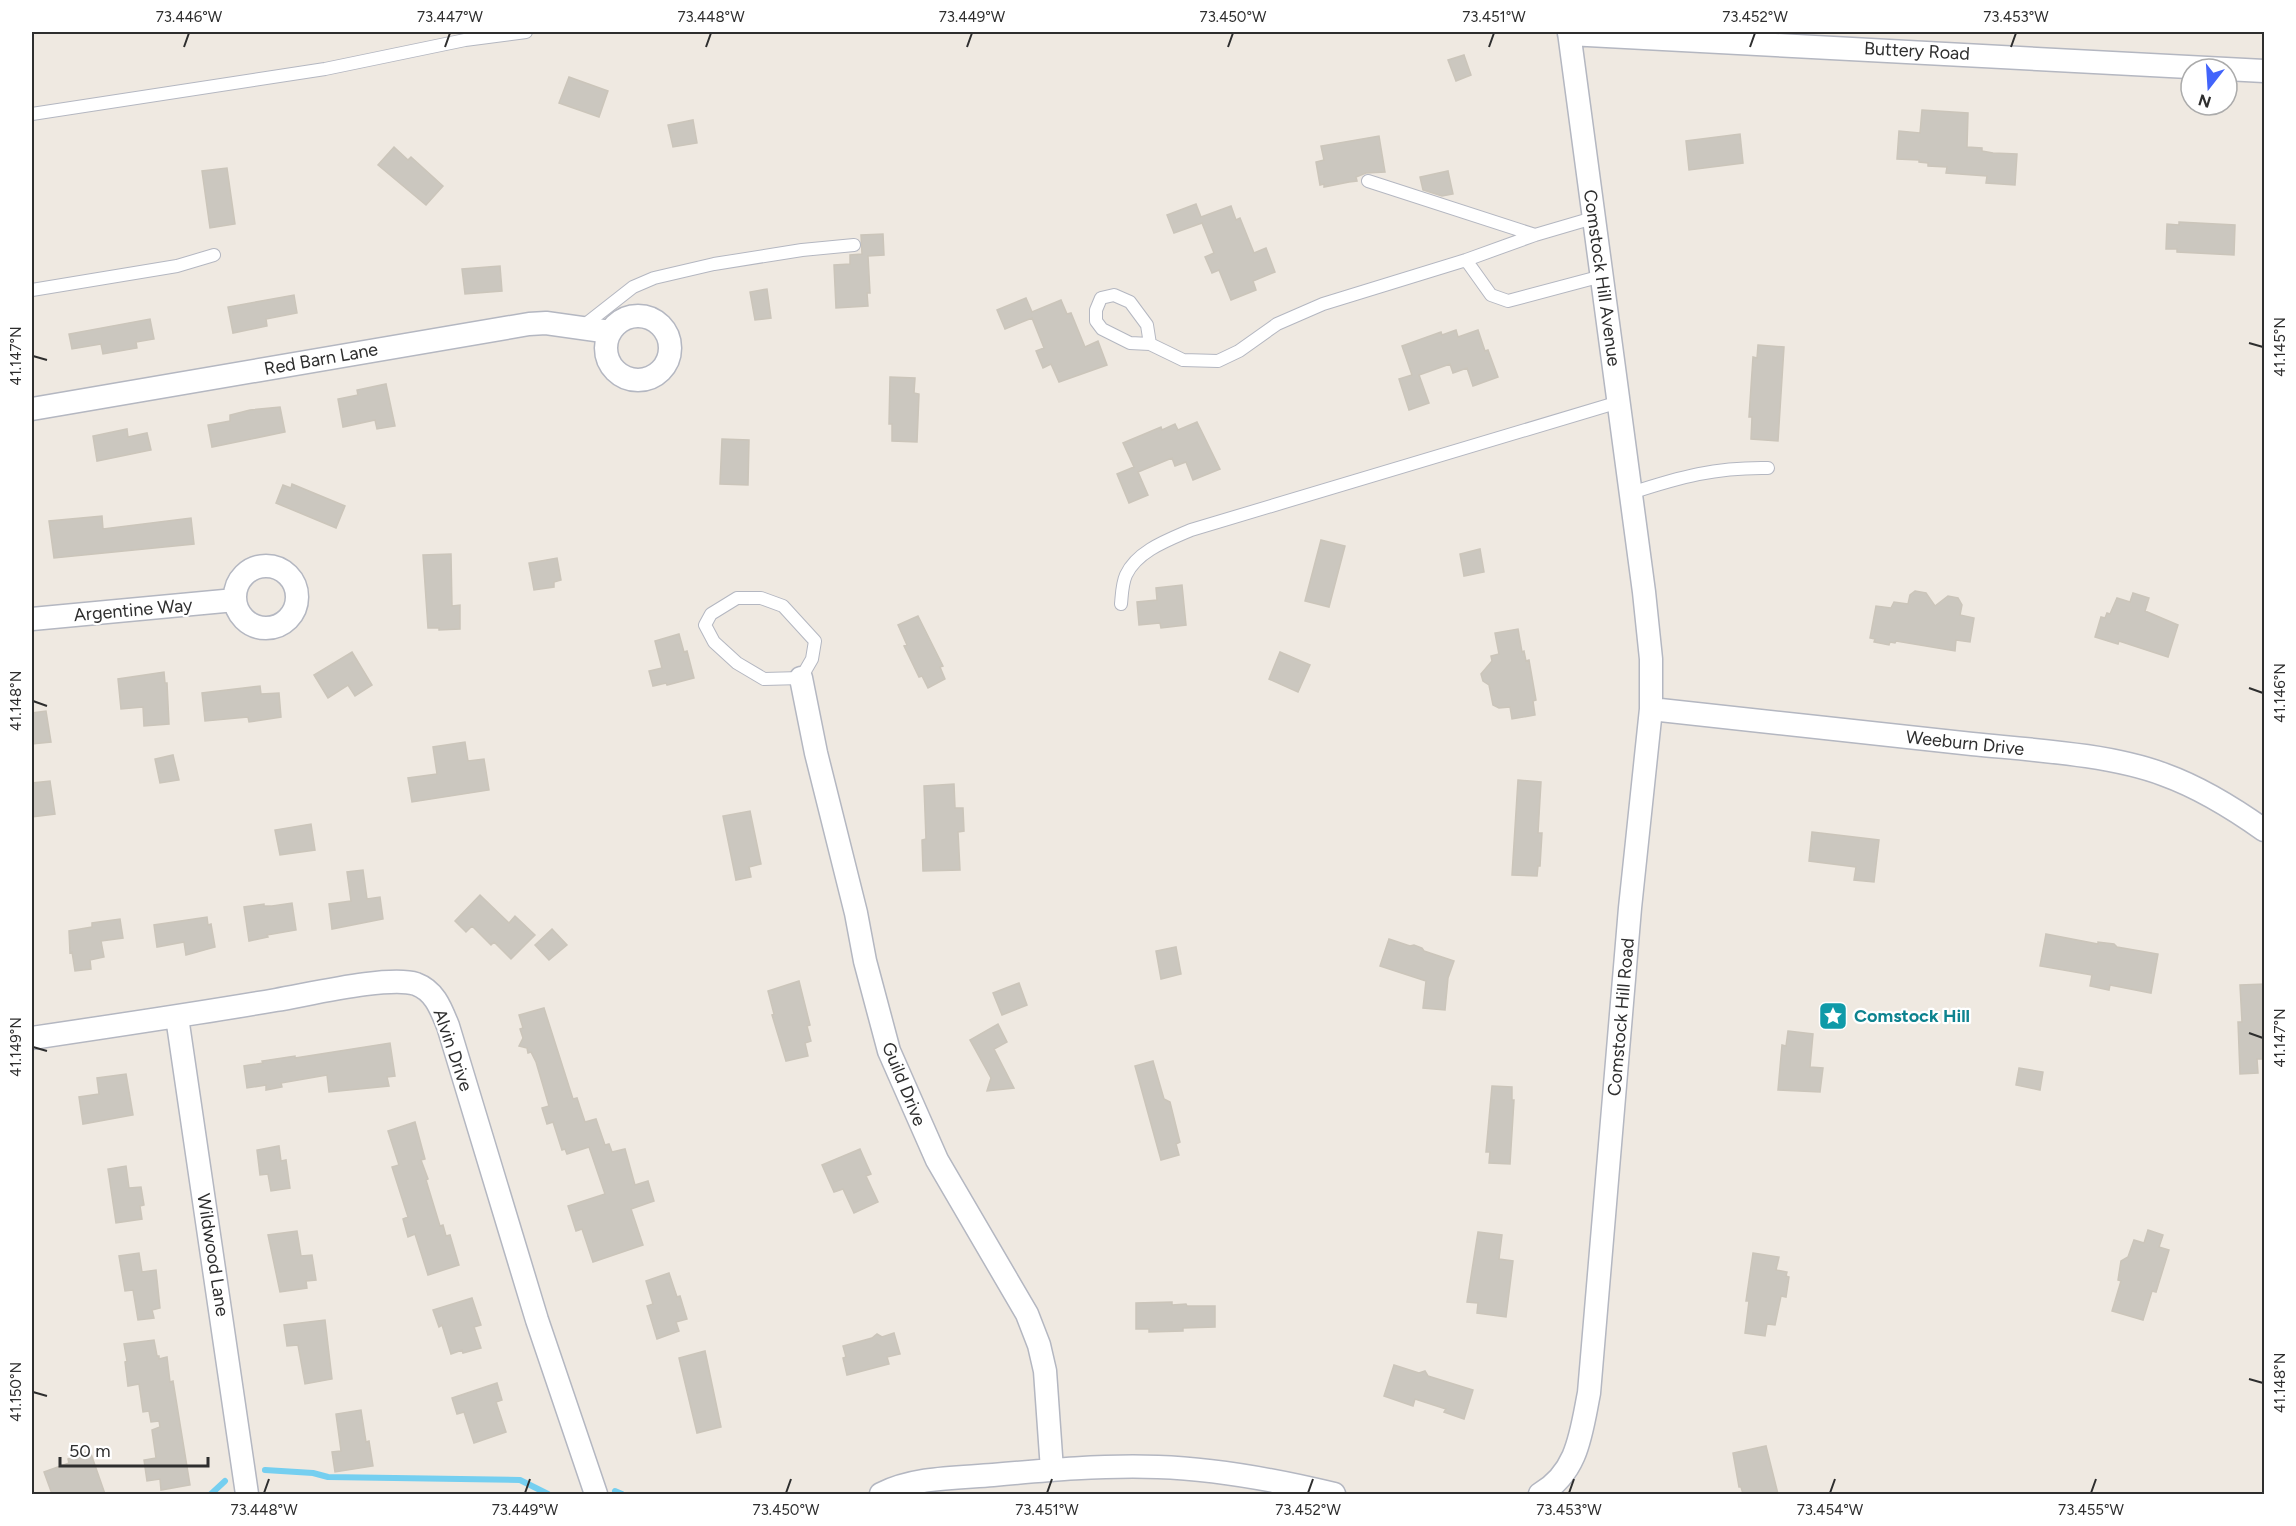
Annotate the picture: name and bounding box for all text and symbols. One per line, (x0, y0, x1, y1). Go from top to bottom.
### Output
text: 73.446°W (156, 8, 223, 26)
text: 73.447°W (417, 8, 484, 26)
text: 73.448°W (677, 8, 745, 26)
text: 73.449°W (939, 8, 1006, 26)
text: 73.450°W (1200, 8, 1267, 26)
text: 73.451°W (1462, 8, 1526, 26)
text: 73.452°W (1722, 8, 1788, 26)
text: 73.453°W (1983, 8, 2049, 26)
street label: Buttery Road (1864, 37, 1970, 65)
north arrow (2179, 57, 2239, 117)
text: N (2196, 90, 2213, 112)
street label: Comstock Hill Avenue (1579, 188, 1625, 368)
text: 41.145°N (2271, 317, 2289, 377)
text: 41.147°N (7, 326, 25, 386)
street label: Red Barn Lane (262, 338, 380, 380)
street label: Argentine Way (73, 594, 194, 626)
text: 41.146°N (2271, 663, 2289, 723)
text: 41.148°N (7, 671, 25, 731)
street label: Weeburn Drive (1905, 726, 2025, 760)
street label: Comstock Hill Road (1603, 937, 1639, 1097)
place icon: Comstock Hill (1817, 1000, 1849, 1032)
place label: Comstock Hill (1854, 1005, 1970, 1027)
street label: Alvin Drive (429, 1006, 477, 1094)
text: 41.147°N (2271, 1008, 2289, 1068)
text: 41.149°N (7, 1017, 25, 1077)
street label: Guild Drive (877, 1039, 931, 1129)
street label: Wildwood Lane (192, 1192, 234, 1318)
text: 41.148°N (2271, 1353, 2289, 1413)
text: 41.150°N (7, 1362, 25, 1422)
scale bar (60, 1430, 208, 1468)
text: 50 m (69, 1440, 111, 1462)
text: 73.448°W (230, 1501, 298, 1519)
text: 73.449°W (492, 1501, 559, 1519)
text: 73.450°W (753, 1501, 820, 1519)
text: 73.451°W (1015, 1501, 1079, 1519)
text: 73.452°W (1275, 1501, 1341, 1519)
text: 73.453°W (1536, 1501, 1602, 1519)
text: 73.454°W (1797, 1501, 1864, 1519)
text: 73.455°W (2058, 1501, 2125, 1519)

